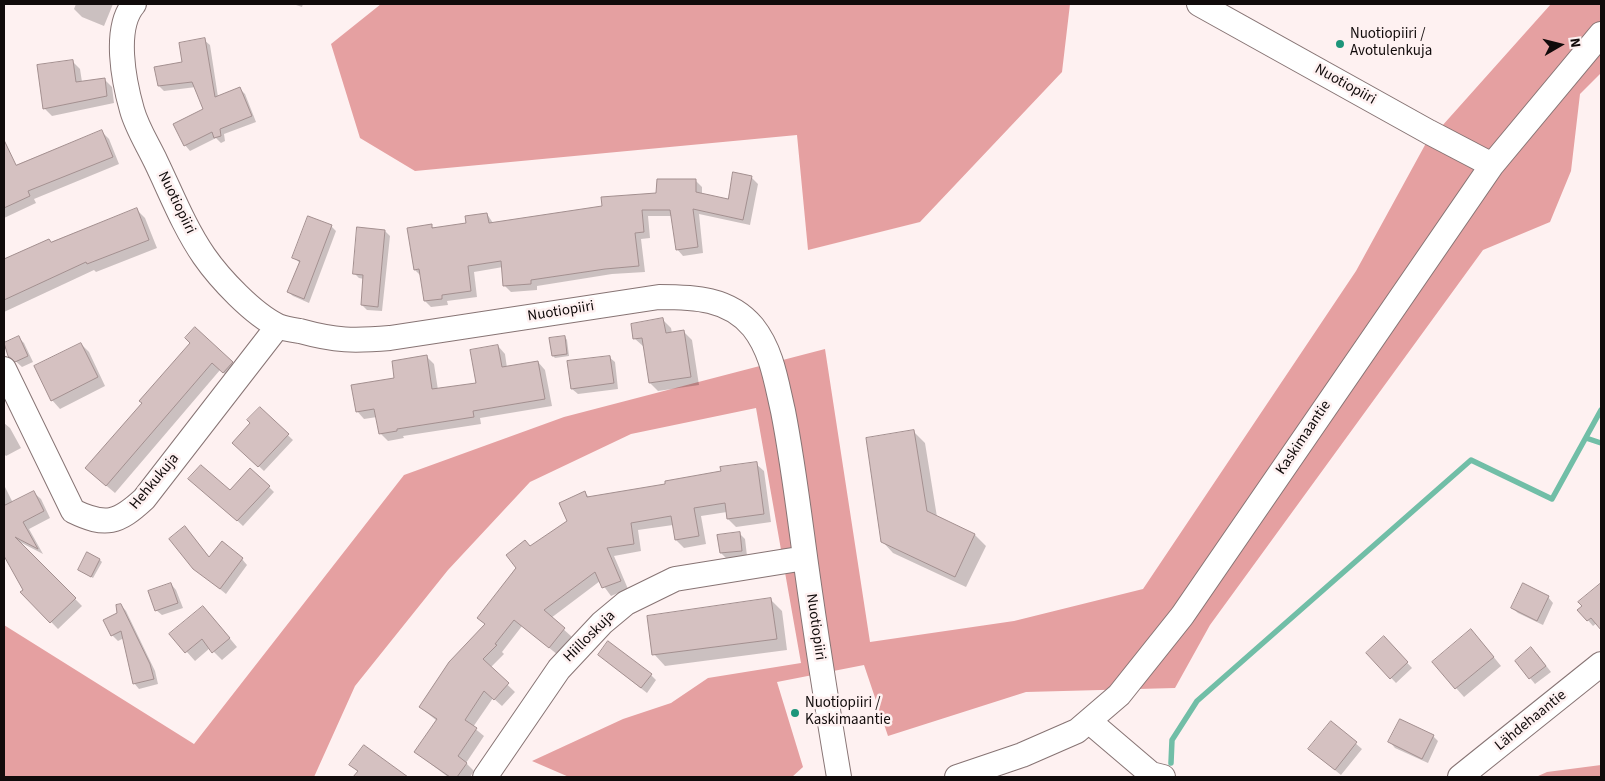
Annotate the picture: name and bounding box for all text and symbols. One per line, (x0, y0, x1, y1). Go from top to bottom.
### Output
north arrow (1535, 20, 1585, 70)
place label: Nuotiopiiri / Avotulenkuja (1350, 26, 1432, 61)
text: N (1564, 37, 1585, 49)
marker: Nuotiopiiri / Avotulenkuja (1334, 38, 1346, 50)
street label: Nuotiopiiri (1311, 61, 1379, 109)
street label: Nuotiopiiri (153, 169, 199, 237)
street label: Nuotiopiiri (526, 298, 596, 326)
street label: Kaskimaantie (1273, 397, 1335, 479)
street label: Hehkukuja (126, 450, 184, 514)
street label: Nuotiopiiri (801, 592, 829, 662)
street label: Hiilloskuja (560, 607, 620, 667)
street label: Lähdehaantie (1492, 687, 1570, 755)
place label: Nuotiopiiri / Kaskimaantie (805, 695, 891, 730)
marker: Nuotiopiiri / Kaskimaantie (789, 707, 801, 719)

